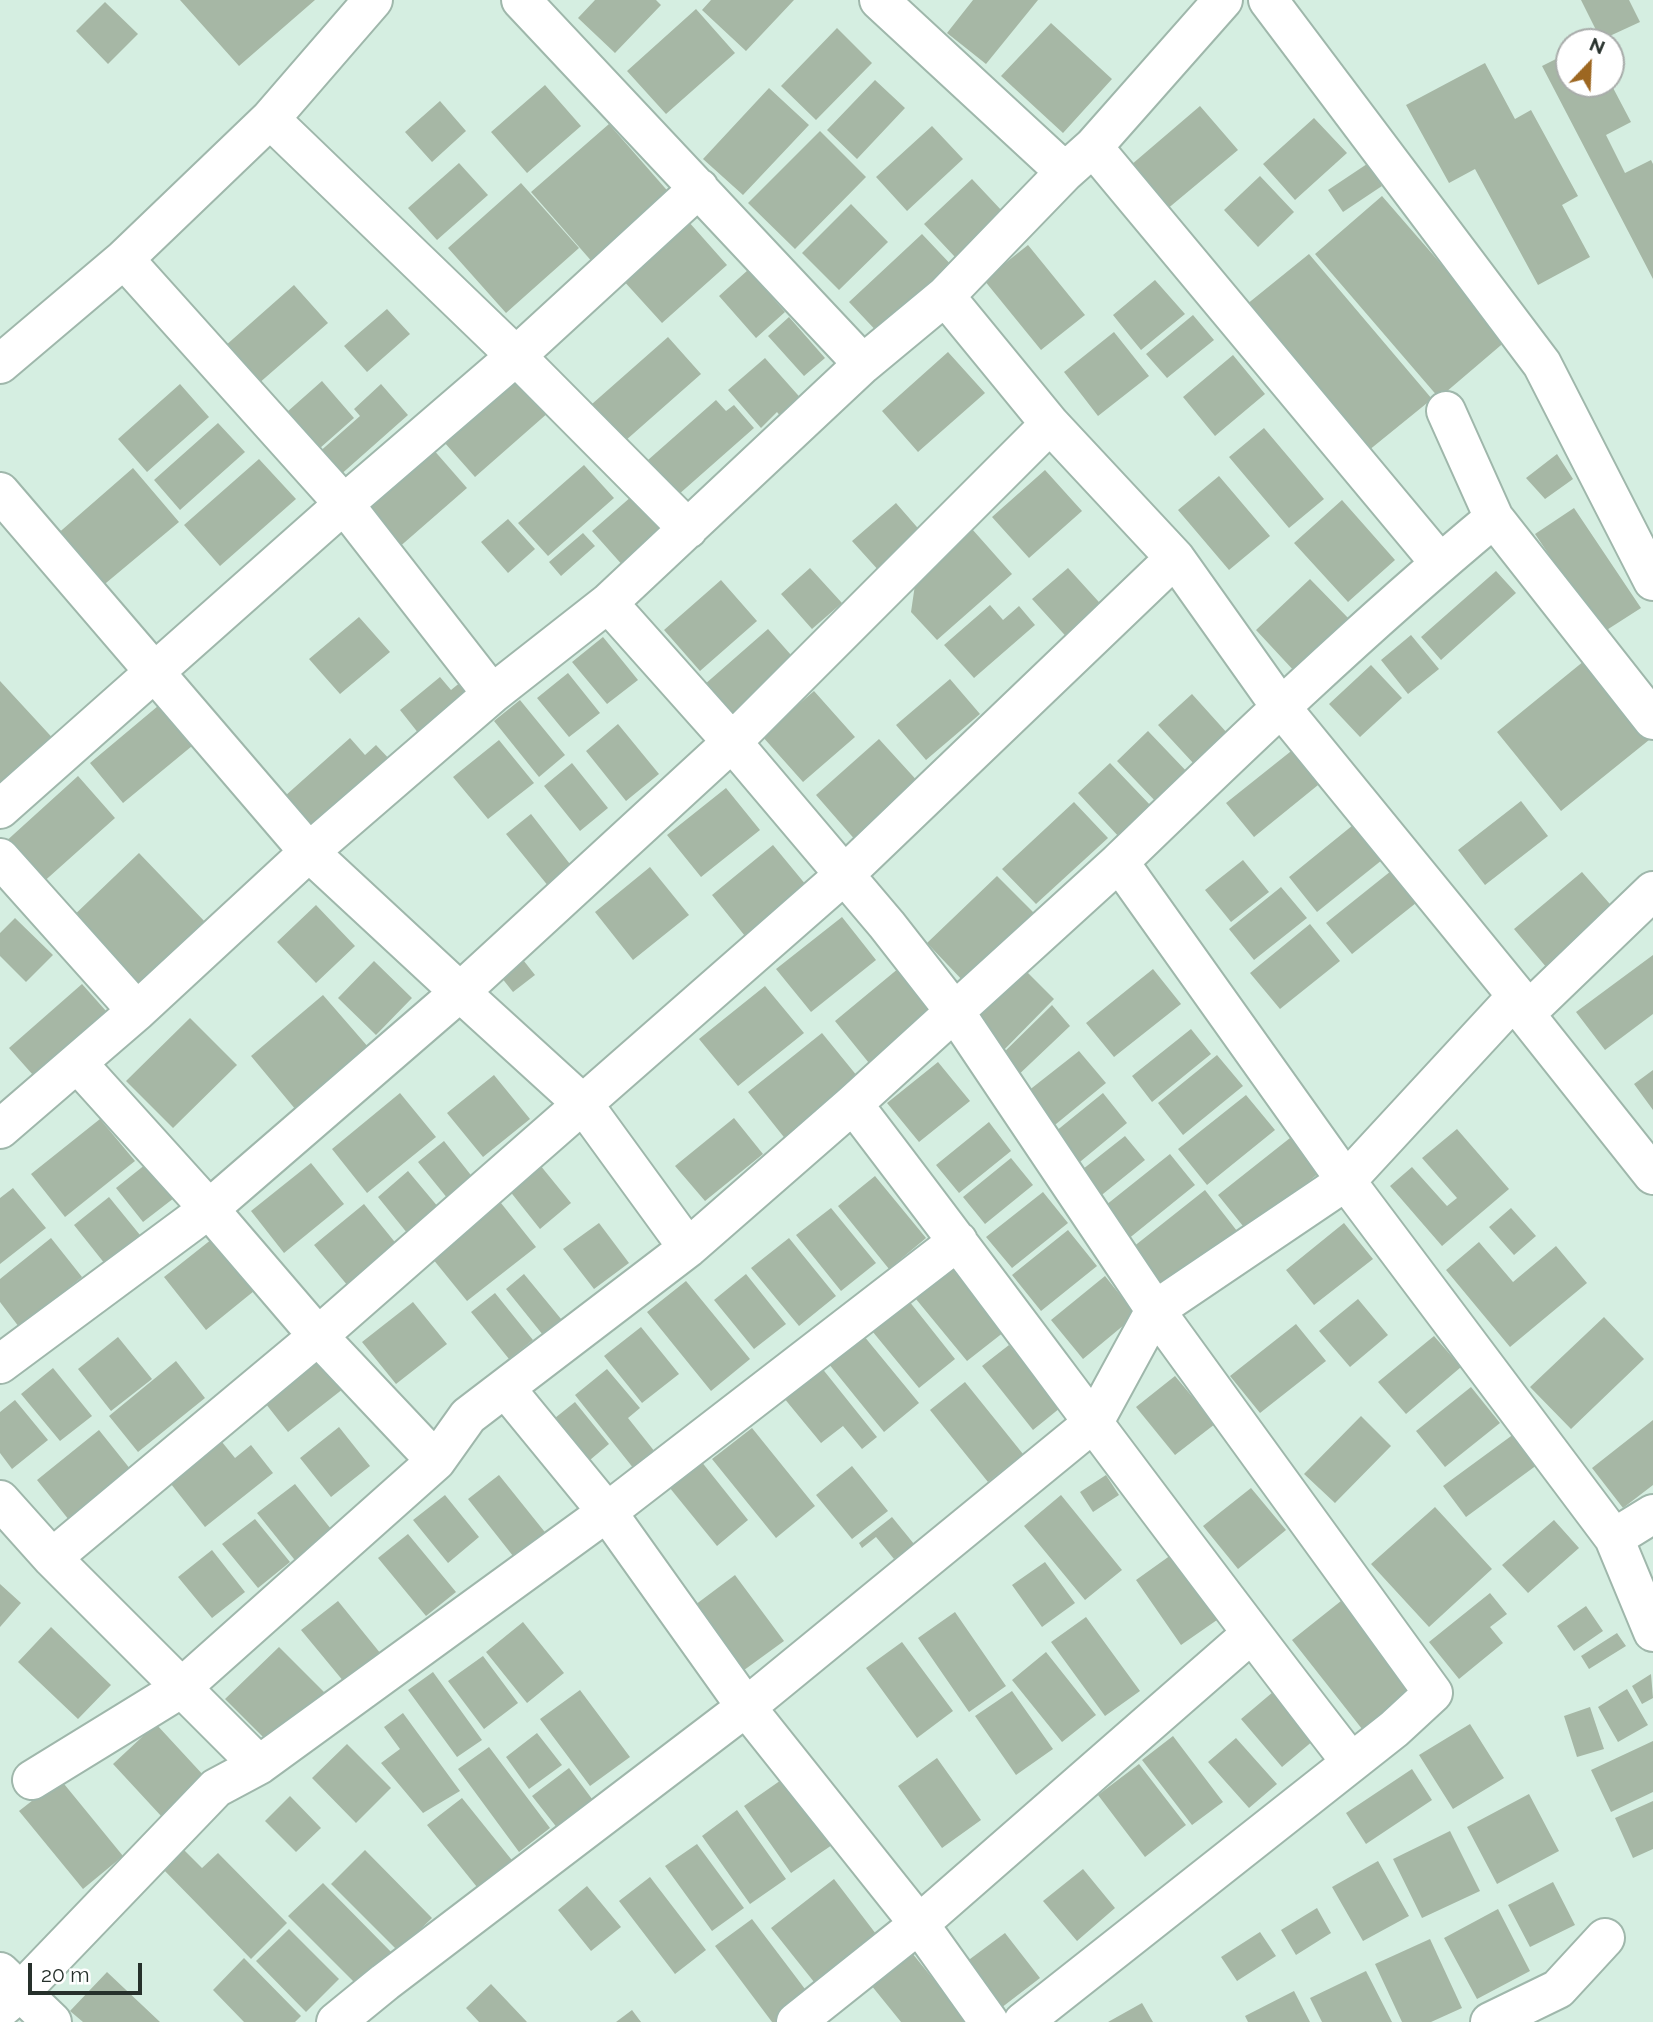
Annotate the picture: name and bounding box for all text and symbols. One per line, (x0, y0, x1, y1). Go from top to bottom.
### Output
north arrow (1555, 28, 1625, 98)
text: N (1586, 33, 1608, 58)
scale bar (32, 1948, 145, 1992)
text: 20 m (41, 1962, 89, 1987)

